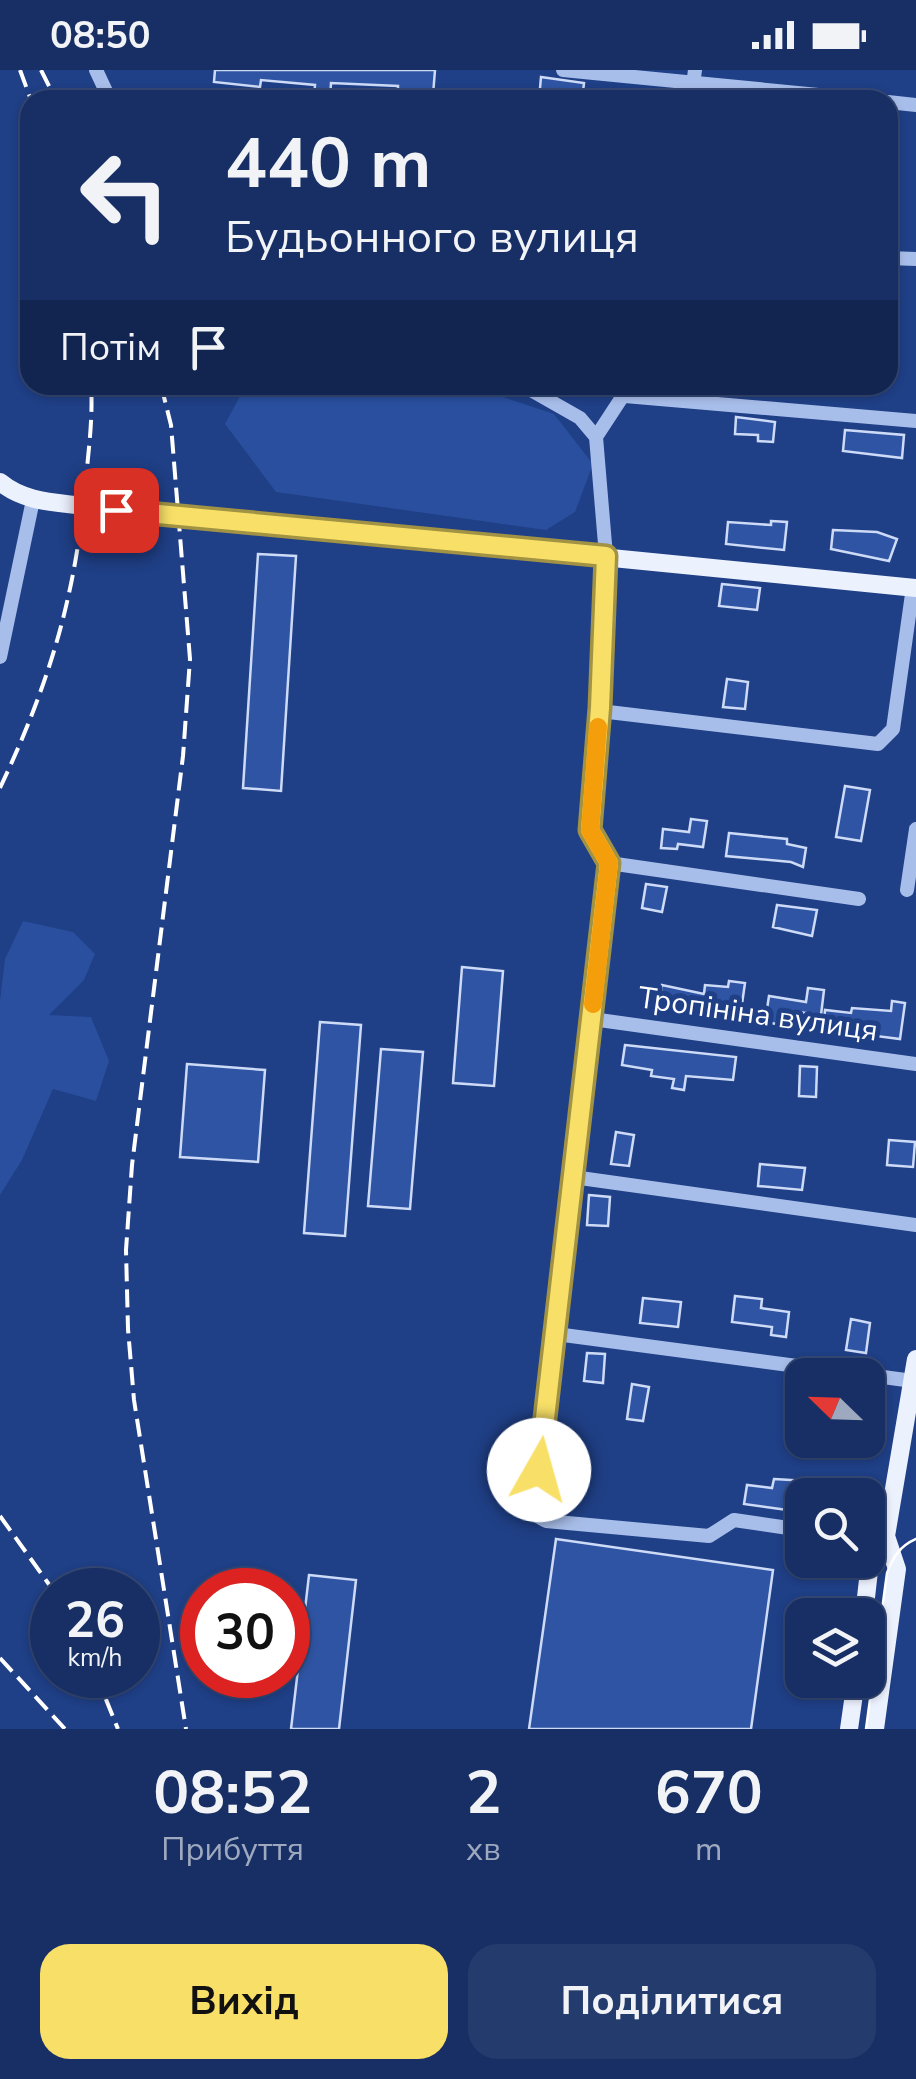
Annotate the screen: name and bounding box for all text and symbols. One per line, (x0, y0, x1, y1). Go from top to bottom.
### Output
text: 08:50 (50, 10, 151, 61)
text: 440 m (225, 116, 431, 212)
icon: left (60, 130, 190, 260)
text: Будьонного вулиця (225, 207, 639, 268)
icon: arrive (181, 320, 236, 375)
text: Потім (60, 322, 161, 373)
pin (74, 468, 159, 553)
icon: arrive (89, 483, 144, 538)
street label: Тропініна вулиця (635, 977, 880, 1052)
north arrow (785, 1358, 885, 1458)
map controls (785, 1358, 885, 1698)
position arrow (487, 1418, 591, 1522)
button: search (785, 1478, 885, 1578)
speed limit sign: 30 (180, 1568, 310, 1698)
text: 26 (65, 1586, 125, 1655)
button: layers (785, 1598, 885, 1698)
text: km/h (67, 1641, 123, 1675)
text: 08:52 (153, 1752, 312, 1834)
text: 2 (465, 1752, 501, 1834)
text: 670 (655, 1752, 763, 1834)
text: Прибуття (161, 1828, 304, 1871)
text: хв (466, 1828, 501, 1871)
text: m (695, 1828, 722, 1871)
button: Вихід (40, 1944, 448, 2059)
button: Поділитися (468, 1944, 876, 2059)

